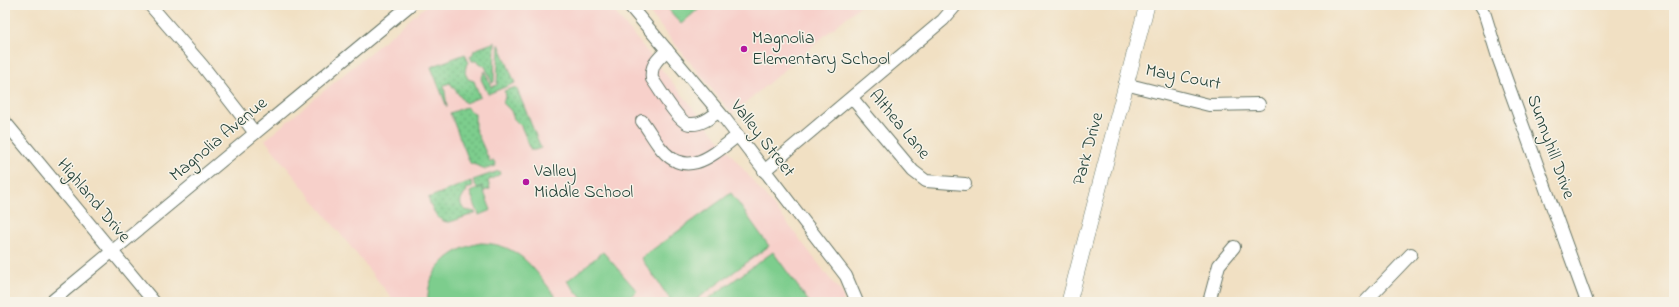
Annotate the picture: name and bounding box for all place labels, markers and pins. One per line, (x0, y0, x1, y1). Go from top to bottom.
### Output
place label: Magnolia Elementary School (752, 26, 890, 73)
marker: Magnolia Elementary School (739, 44, 749, 54)
place label: Valley Middle School (533, 159, 633, 206)
marker: Valley Middle School (521, 177, 531, 187)

